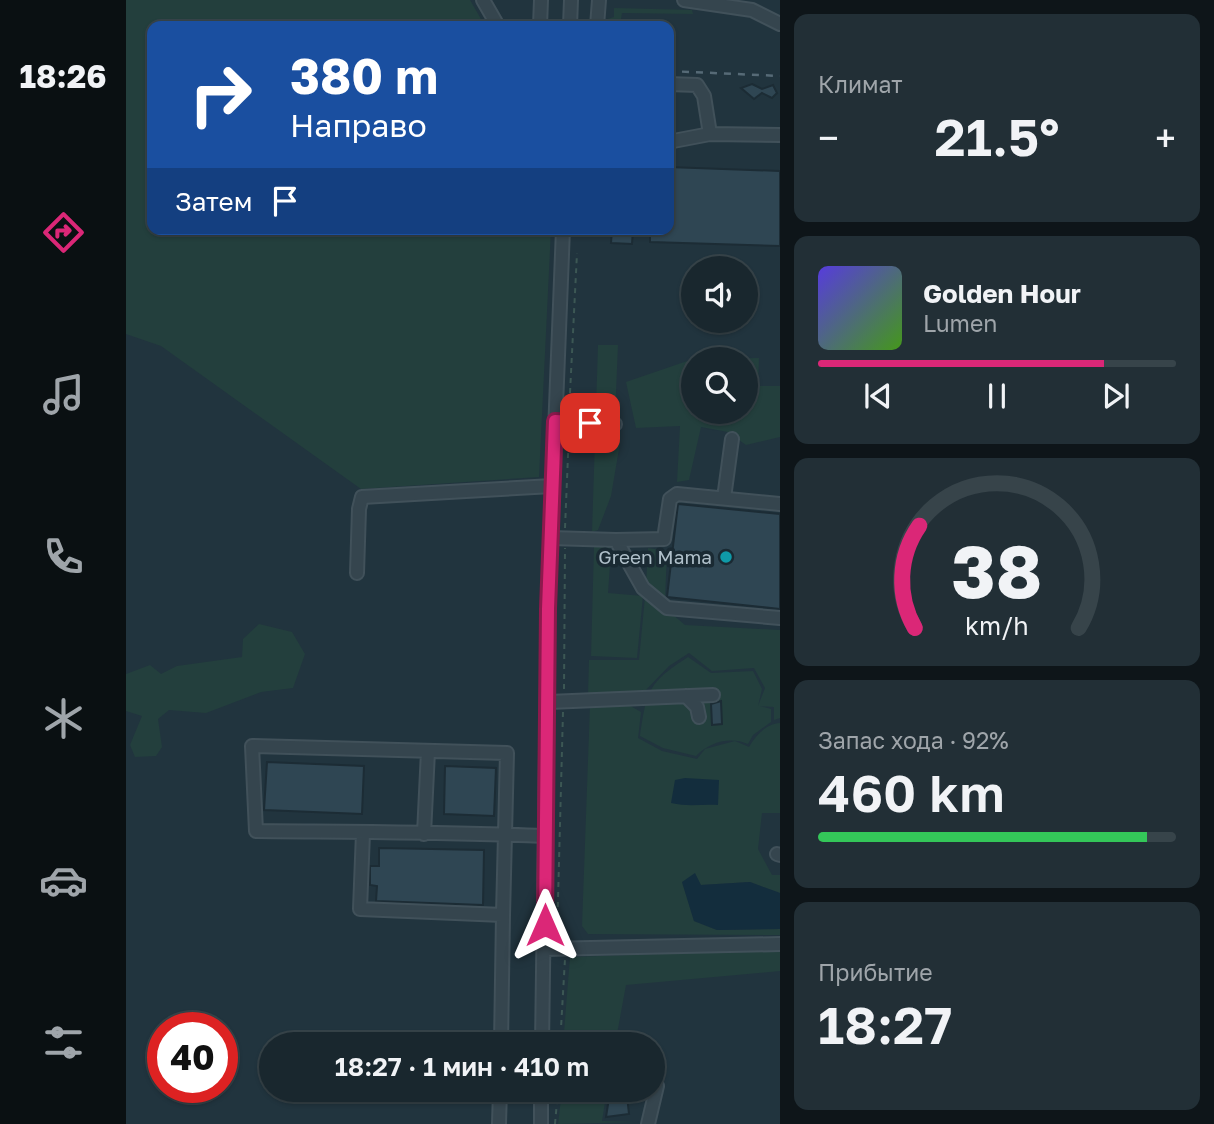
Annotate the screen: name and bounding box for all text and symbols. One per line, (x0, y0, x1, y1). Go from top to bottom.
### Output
text: 380 m (290, 46, 438, 105)
icon: right (175, 49, 266, 140)
text: 18:26 (19, 57, 107, 95)
text: Климат (818, 70, 903, 98)
text: 21.5° (935, 105, 1059, 167)
text: Направо (290, 106, 427, 144)
text: − (818, 115, 839, 160)
text: + (1155, 115, 1176, 160)
icon: arrive (266, 182, 304, 220)
text: Затем (175, 186, 252, 217)
icon: directions (39, 208, 88, 257)
map controls (681, 256, 758, 424)
button: sound (681, 256, 758, 333)
text: Golden Hour (923, 278, 1081, 309)
text: Lumen (923, 309, 997, 337)
button: search (681, 347, 758, 424)
icon: music (39, 370, 88, 419)
icon: previous (859, 377, 897, 415)
icon: pause (978, 377, 1016, 415)
icon: next (1097, 377, 1135, 415)
pin (560, 393, 620, 453)
icon: arrive (571, 404, 609, 442)
text: 38 (952, 527, 1043, 614)
icon: phone (39, 532, 88, 581)
place label: Green Mama (598, 545, 712, 568)
marker: Green Mama (718, 549, 734, 565)
text: km/h (965, 610, 1029, 641)
icon: climate (39, 694, 88, 743)
text: Запас хода · 92% (818, 726, 1009, 754)
text: 460 km (818, 761, 1005, 823)
icon: car (39, 856, 88, 905)
position arrow (508, 888, 582, 962)
text: Прибытие (818, 958, 933, 986)
text: 18:27 (818, 993, 952, 1055)
speed limit sign: 40 (147, 1012, 238, 1103)
icon: filters (39, 1018, 88, 1067)
text: 18:27 · 1 мин · 410 m (335, 1051, 589, 1082)

